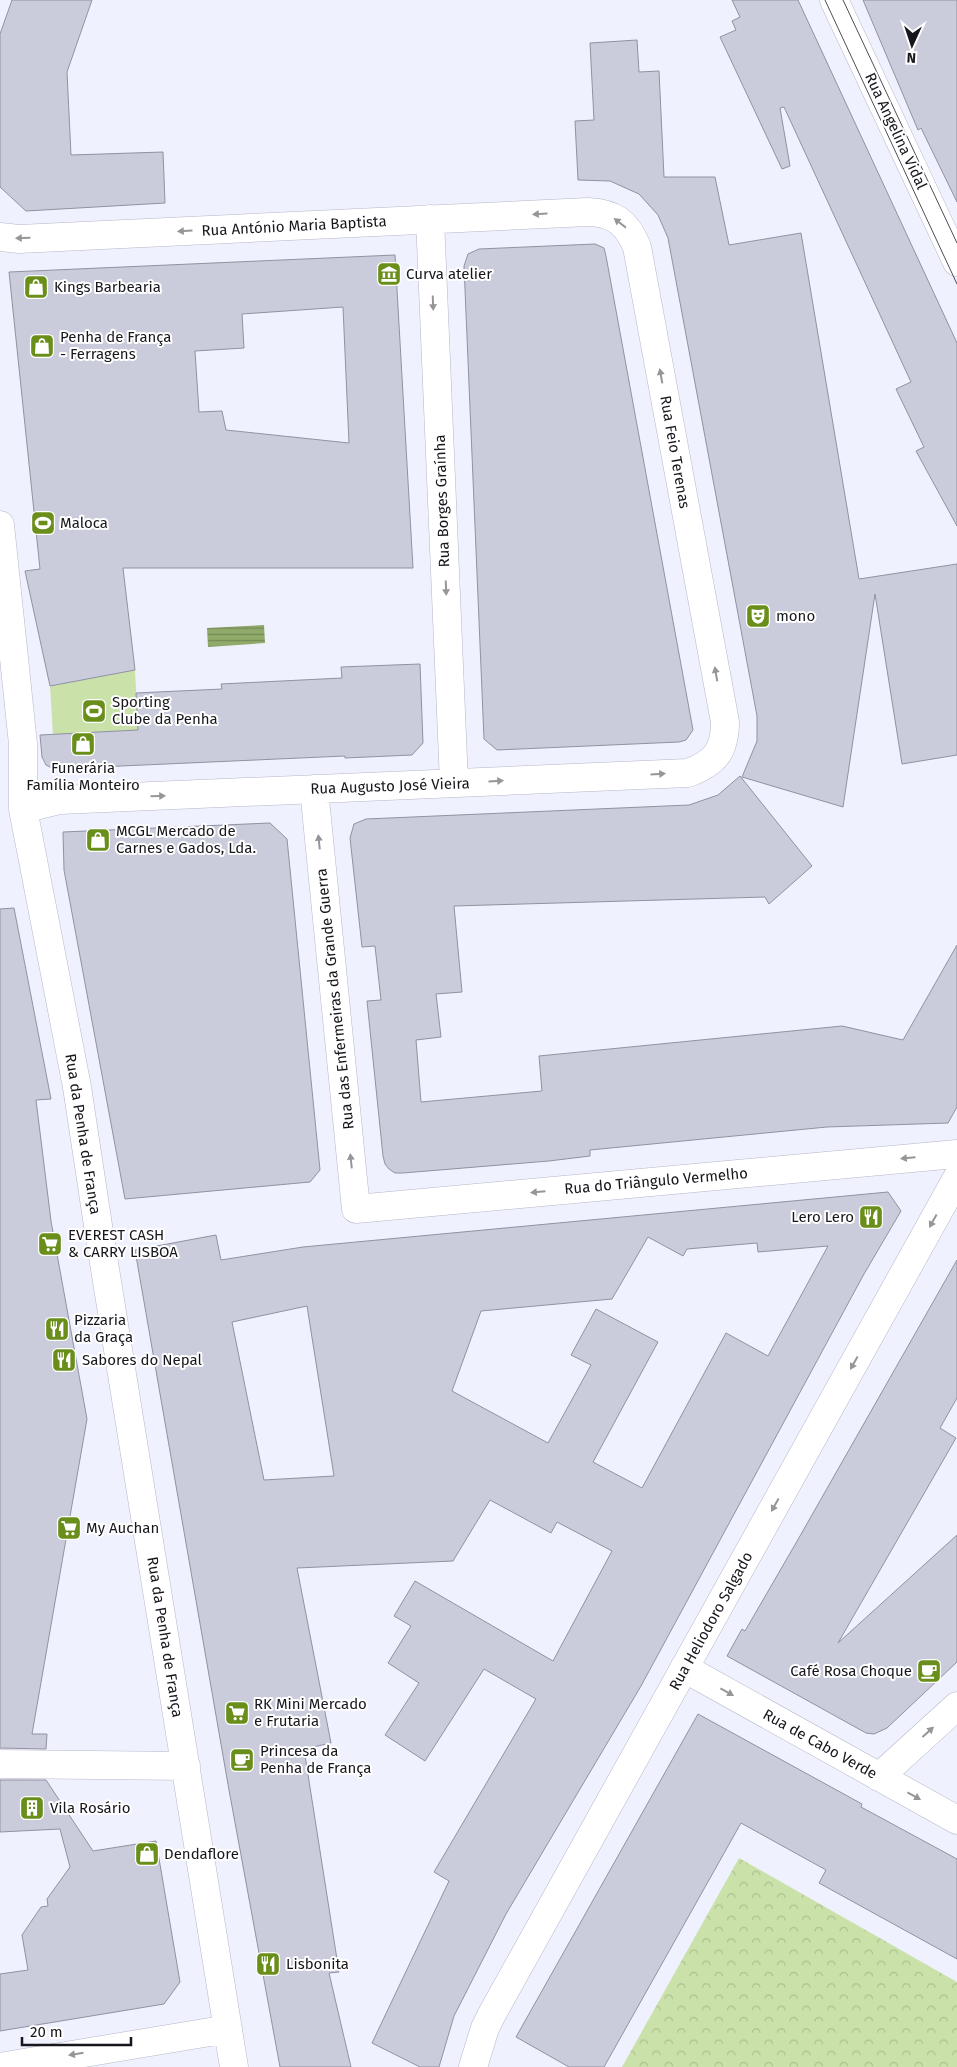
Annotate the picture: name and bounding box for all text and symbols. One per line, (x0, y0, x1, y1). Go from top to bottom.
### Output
north arrow (887, 20, 937, 70)
text: N (906, 49, 916, 66)
street label: Rua Angelina Vidal (861, 70, 931, 193)
one-way arrow (531, 211, 547, 219)
street label: Rua António Maria Baptista (201, 212, 387, 240)
one-way arrow (613, 217, 626, 228)
one-way arrow (177, 227, 193, 235)
one-way arrow (15, 234, 31, 242)
museum icon: Curva atelier (376, 261, 402, 287)
place label: Curva atelier (406, 265, 492, 283)
shop icon: Kings Barbearia (23, 274, 49, 300)
place label: Kings Barbearia (54, 278, 161, 296)
one-way arrow (430, 295, 438, 311)
place label: Penha de França - Ferragens (60, 328, 172, 363)
shop icon: Penha de França - Ferragens (29, 333, 55, 359)
one-way arrow (657, 368, 665, 384)
street label: Rua Feio Terenas (656, 394, 694, 510)
street label: Rua Borges Graínha (431, 434, 453, 568)
sports icon: Maloca (30, 510, 56, 536)
place label: Maloca (60, 514, 108, 532)
one-way arrow (442, 580, 450, 596)
theatre icon: mono (745, 603, 771, 629)
place label: mono (776, 607, 815, 625)
one-way arrow (711, 665, 719, 681)
place label: Sporting Clube da Penha (112, 693, 218, 728)
sports icon: Sporting Clube da Penha (81, 698, 107, 724)
shop icon: Funerária Família Monteiro (70, 731, 96, 757)
place label: Funerária Família Monteiro (26, 759, 140, 794)
one-way arrow (650, 770, 666, 778)
street label: Rua Augusto José Vieira (310, 774, 470, 798)
one-way arrow (488, 777, 504, 785)
one-way arrow (151, 791, 167, 799)
place label: MCGL Mercado de Carnes e Gados, Lda. (116, 822, 256, 857)
shop icon: MCGL Mercado de Carnes e Gados, Lda. (85, 827, 111, 853)
one-way arrow (315, 834, 323, 850)
street label: Rua das Enfermeiras da Grande Guerra (312, 868, 358, 1130)
street label: Rua da Penha de França (61, 1052, 105, 1216)
one-way arrow (347, 1152, 355, 1168)
one-way arrow (900, 1154, 916, 1162)
street label: Rua do Triângulo Vermelho (563, 1164, 749, 1198)
one-way arrow (529, 1189, 545, 1197)
restaurant icon: Lero Lero (858, 1204, 884, 1230)
place label: Lero Lero (791, 1208, 854, 1226)
one-way arrow (929, 1214, 938, 1227)
place label: EVEREST CASH & CARRY LISBOA (68, 1226, 178, 1261)
supermarket icon: EVEREST CASH & CARRY LISBOA (37, 1231, 63, 1257)
place label: Pizzaria da Graça (74, 1311, 133, 1346)
restaurant icon: Pizzaria da Graça (44, 1316, 70, 1342)
restaurant icon: Sabores do Nepal (51, 1347, 77, 1373)
place label: Sabores do Nepal (82, 1351, 202, 1369)
one-way arrow (850, 1355, 858, 1370)
one-way arrow (771, 1497, 779, 1512)
supermarket icon: My Auchan (56, 1515, 82, 1541)
place label: My Auchan (86, 1519, 159, 1537)
street label: Rua Heliodoro Salgado (665, 1549, 757, 1693)
street label: Rua da Penha de França (143, 1555, 187, 1719)
cafe icon: Café Rosa Choque (916, 1658, 942, 1684)
place label: Café Rosa Choque (790, 1662, 912, 1680)
one-way arrow (719, 1688, 734, 1696)
place label: RK Mini Mercado e Frutaria (254, 1695, 367, 1730)
supermarket icon: RK Mini Mercado e Frutaria (224, 1700, 250, 1726)
street label: Rua de Cabo Verde (760, 1705, 880, 1783)
one-way arrow (922, 1726, 934, 1738)
place label: Princesa da Penha de França (260, 1742, 372, 1777)
cafe icon: Princesa da Penha de França (229, 1747, 255, 1773)
one-way arrow (908, 1792, 921, 1801)
building icon: Vila Rosário (19, 1795, 45, 1821)
place label: Vila Rosário (50, 1799, 130, 1817)
shop icon: Dendaflore (134, 1841, 160, 1867)
place label: Dendaflore (164, 1845, 239, 1863)
restaurant icon: Lisbonita (255, 1951, 281, 1977)
place label: Lisbonita (286, 1955, 349, 1973)
scale bar (22, 2014, 131, 2046)
text: 20 m (30, 2023, 63, 2041)
one-way arrow (68, 2051, 84, 2059)

